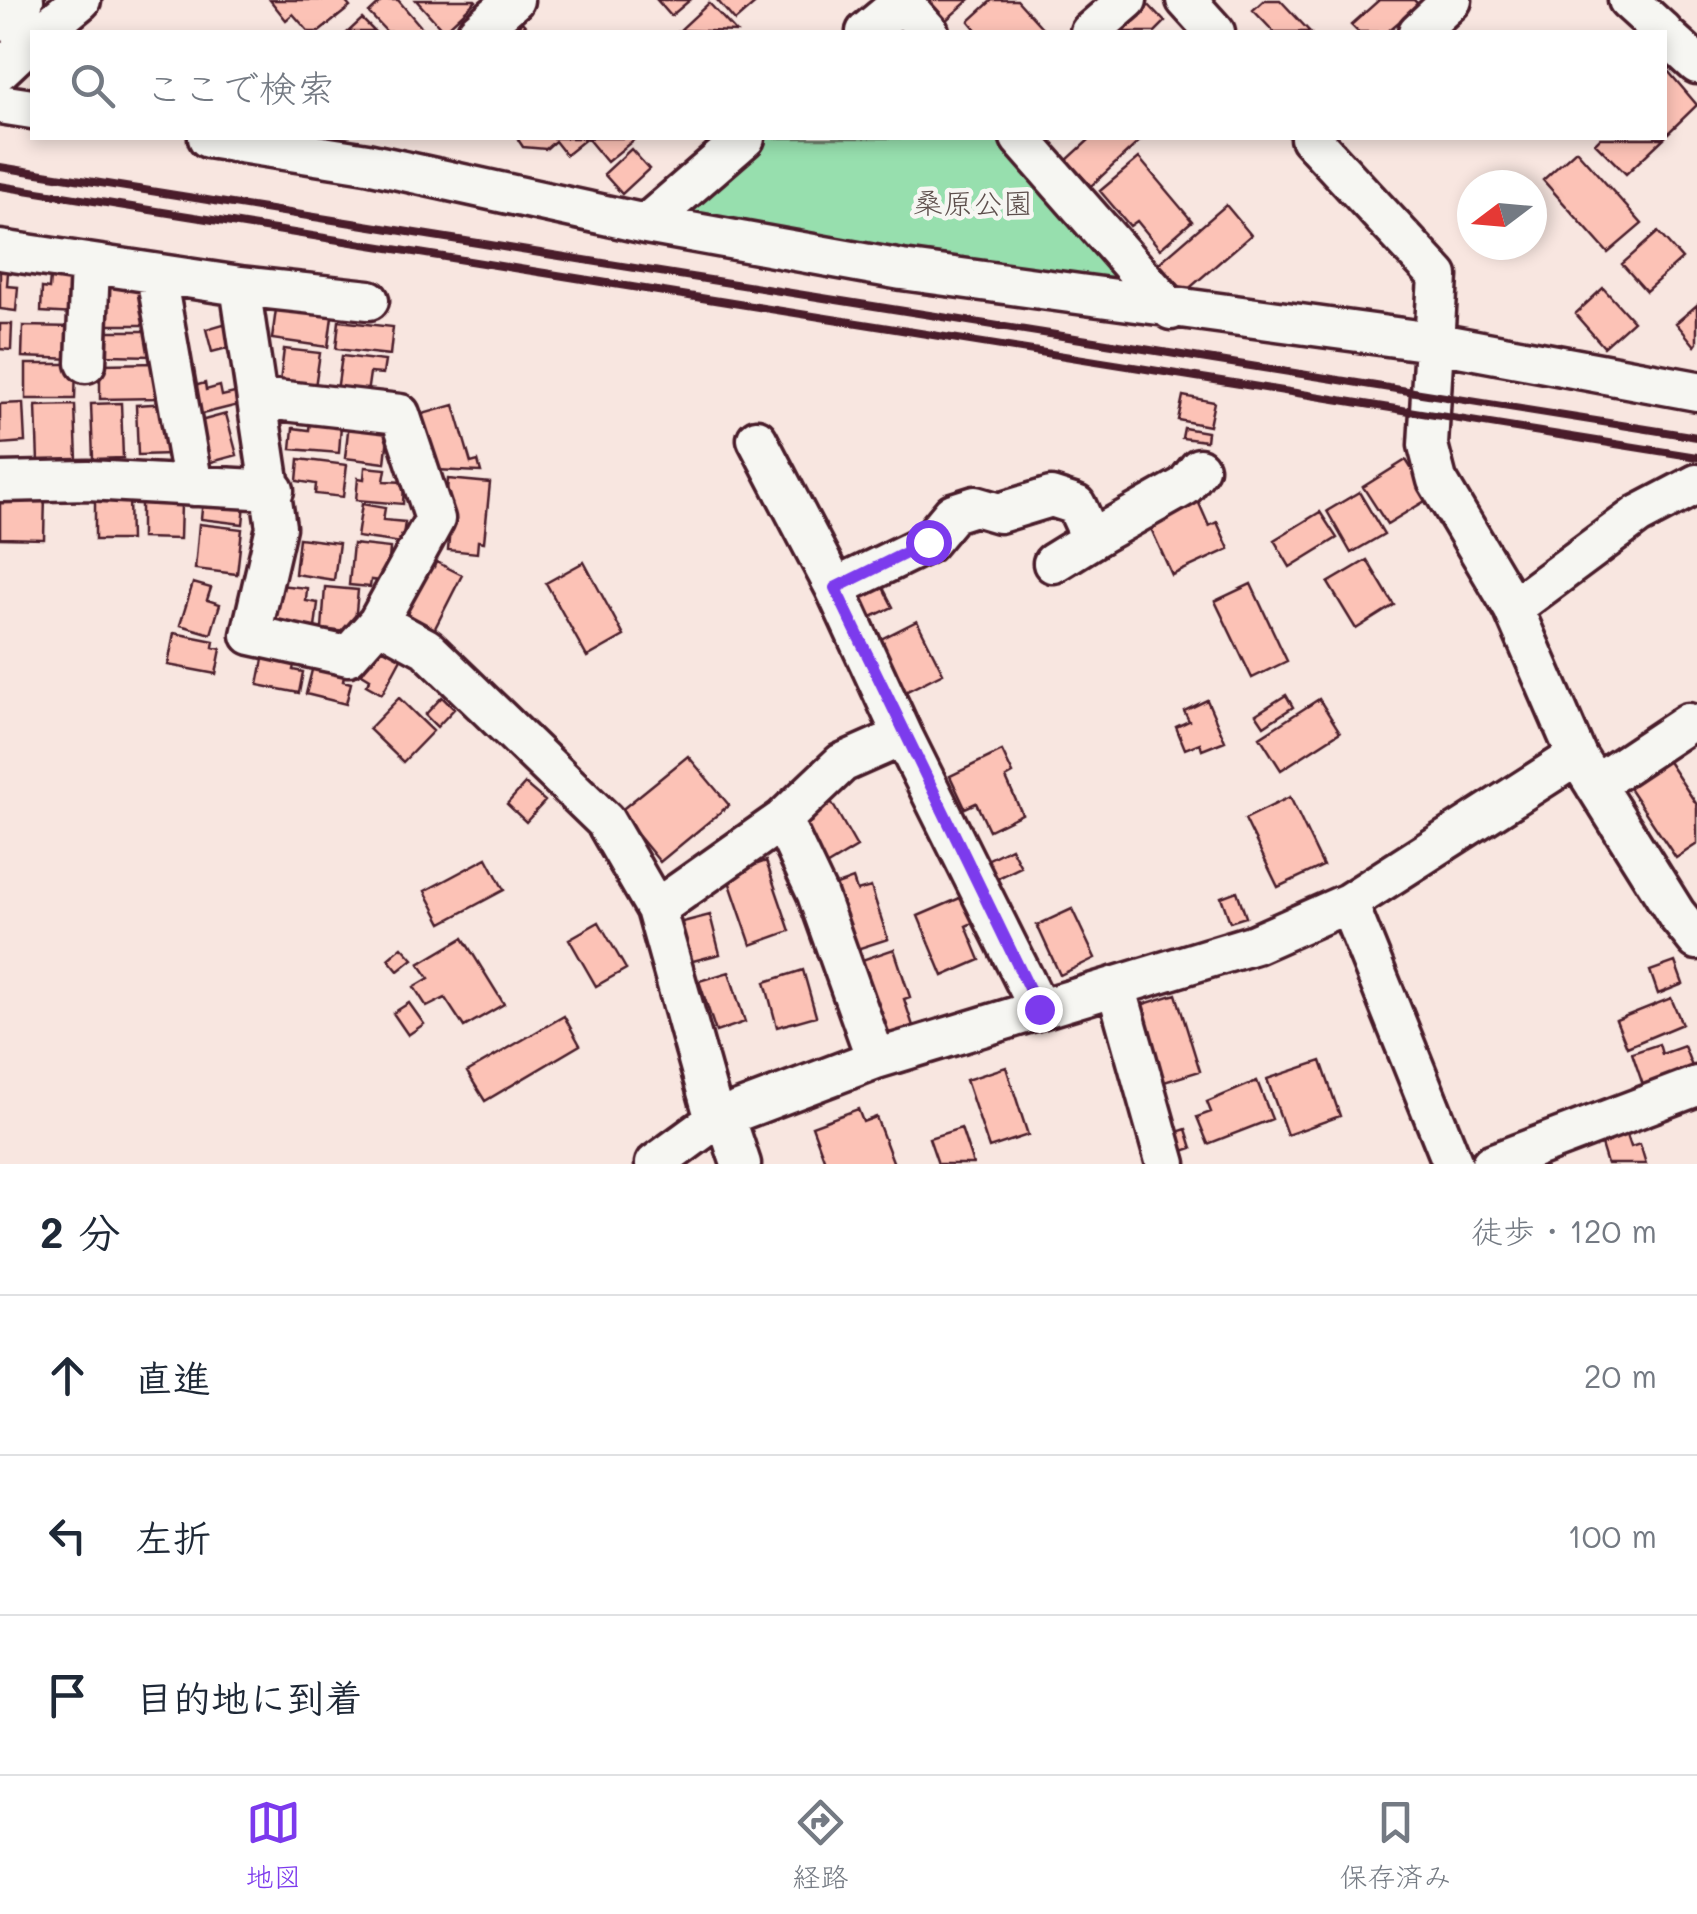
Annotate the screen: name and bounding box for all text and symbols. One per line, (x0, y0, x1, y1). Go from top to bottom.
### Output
search box (30, 30, 1667, 140)
icon: search (65, 58, 120, 113)
text: ここで検索 (145, 62, 335, 112)
north arrow (1457, 170, 1547, 260)
park label: 桑原公園 (913, 182, 1033, 222)
route start (906, 520, 952, 566)
route end (1017, 987, 1063, 1033)
text: 2 分 (40, 1204, 121, 1259)
text: 徒歩 · 120 m (1471, 1209, 1657, 1251)
icon: ahead (40, 1348, 95, 1403)
text: 直進 (135, 1352, 211, 1402)
text: 20 m (1584, 1354, 1657, 1396)
icon: left (40, 1508, 95, 1563)
text: 左折 (135, 1512, 211, 1562)
text: 100 m (1567, 1514, 1657, 1556)
icon: arrive (40, 1668, 95, 1723)
text: 目的地に到着 (135, 1672, 363, 1722)
tab: 地図 (245, 1795, 302, 1895)
tab: 経路 (792, 1795, 849, 1895)
tab: 保存済み (1339, 1795, 1452, 1895)

